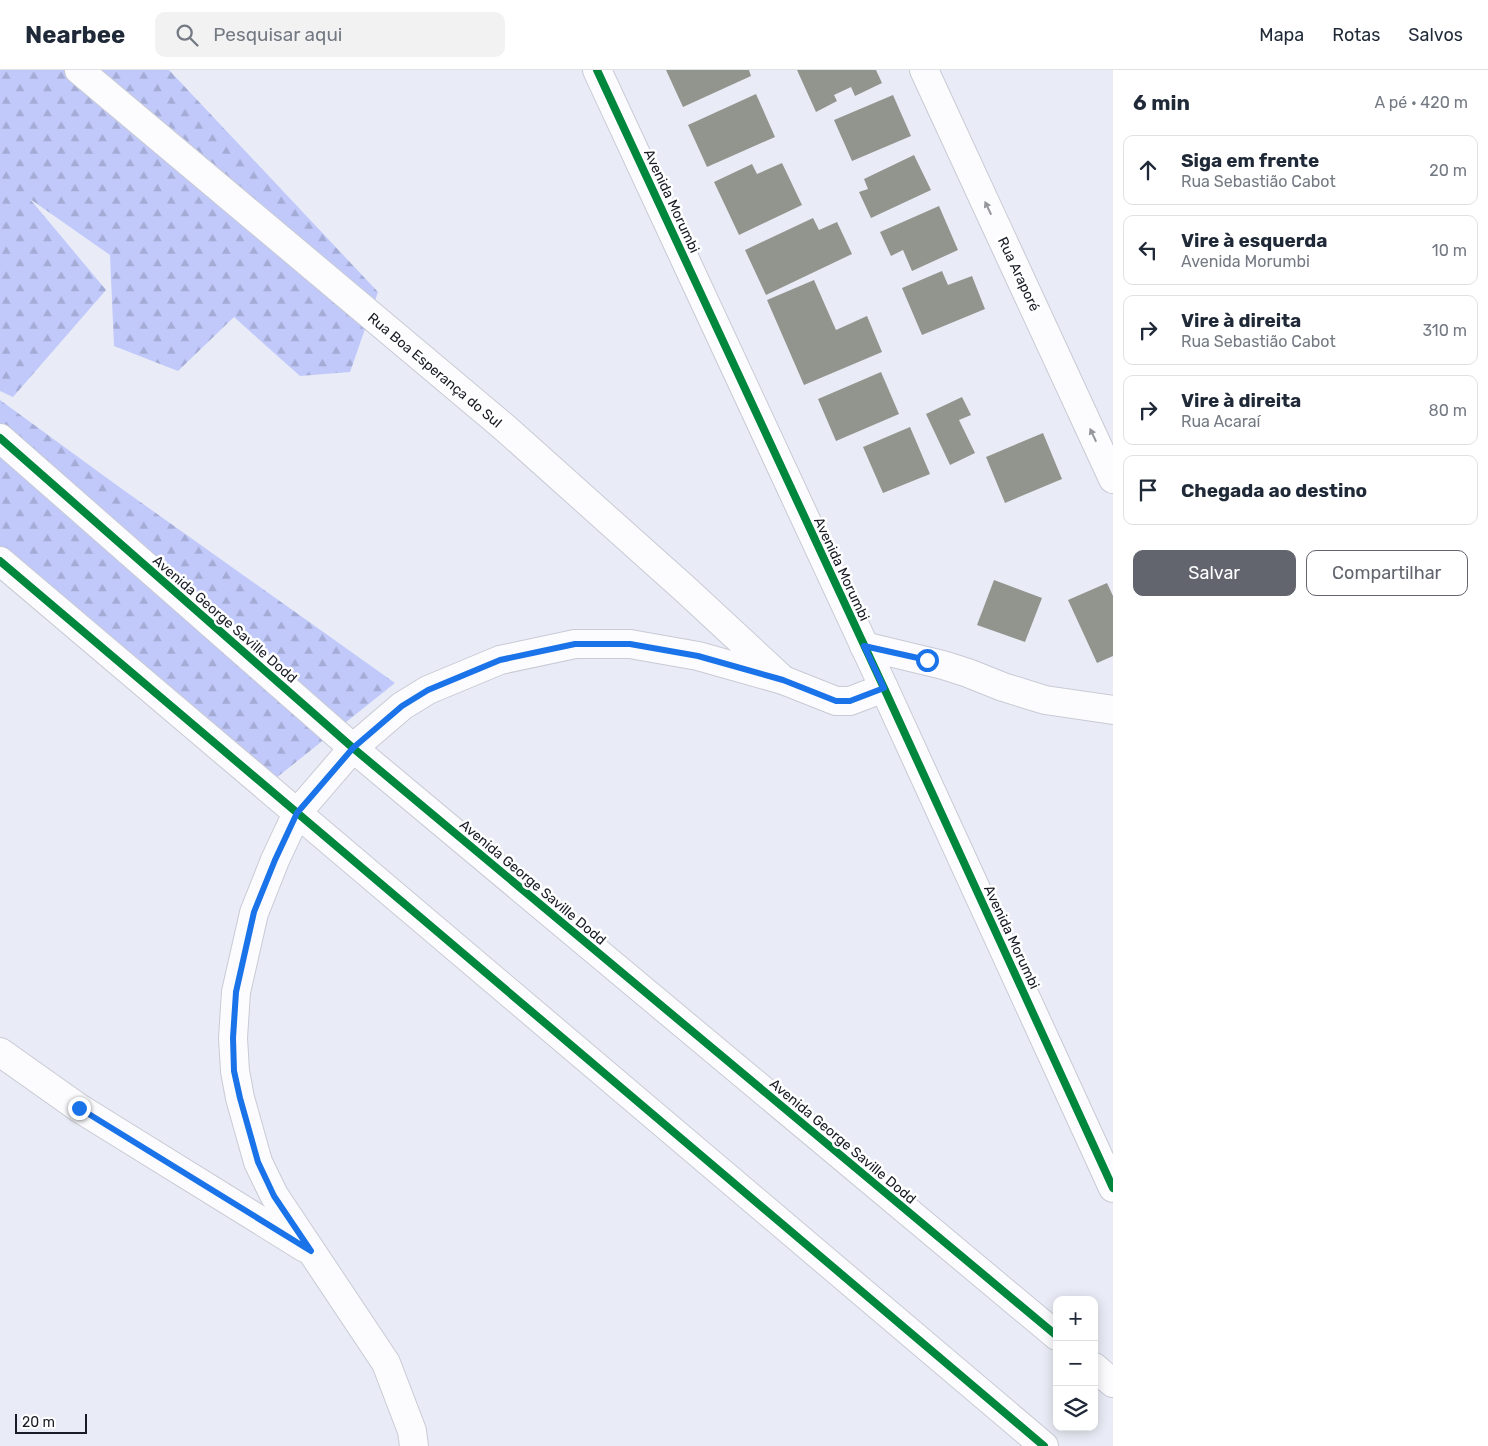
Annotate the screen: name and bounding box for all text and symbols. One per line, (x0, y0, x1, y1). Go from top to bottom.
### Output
search box (155, 12, 505, 57)
text: Nearbee (25, 21, 125, 49)
icon: search (173, 21, 201, 49)
text: Pesquisar aqui (213, 23, 342, 46)
text: Mapa (1259, 24, 1304, 46)
text: Rotas (1332, 24, 1380, 46)
text: Salvos (1408, 24, 1463, 46)
text: 6 min (1133, 90, 1190, 115)
text: A pé · 420 m (1375, 93, 1468, 112)
street label: Avenida Morumbi (640, 147, 703, 256)
text: Siga em frente (1181, 149, 1319, 172)
icon: ahead (1134, 156, 1162, 184)
text: 20 m (1429, 161, 1467, 180)
text: Rua Sebastião Cabot (1181, 172, 1336, 191)
one-way arrow (984, 200, 993, 215)
text: Vire à esquerda (1181, 229, 1328, 252)
street label: Rua Araporé (994, 234, 1043, 314)
icon: left (1134, 236, 1162, 264)
text: 10 m (1432, 241, 1467, 260)
text: Avenida Morumbi (1181, 252, 1310, 271)
street label: Rua Boa Esperança do Sul (364, 309, 505, 431)
text: Vire à direita (1181, 309, 1301, 332)
icon: right (1134, 316, 1162, 344)
text: 310 m (1423, 321, 1467, 340)
text: Rua Sebastião Cabot (1181, 332, 1336, 351)
text: Vire à direita (1181, 389, 1301, 412)
icon: right (1134, 396, 1162, 424)
text: 80 m (1429, 401, 1467, 420)
text: Rua Acaraí (1181, 412, 1260, 431)
one-way arrow (1088, 428, 1096, 442)
icon: arrive (1134, 476, 1162, 504)
text: Chegada ao destino (1181, 479, 1367, 502)
street label: Avenida Morumbi (810, 515, 873, 624)
button: Salvar (1133, 550, 1296, 596)
button: Compartilhar (1306, 550, 1468, 596)
street label: Avenida George Saville Dodd (149, 552, 300, 687)
route start (916, 649, 939, 672)
street label: Avenida George Saville Dodd (456, 816, 609, 949)
street label: Avenida Morumbi (980, 883, 1043, 992)
street label: Avenida George Saville Dodd (766, 1075, 919, 1208)
route end (68, 1097, 91, 1120)
map controls (1053, 1296, 1098, 1431)
button: + (1053, 1296, 1098, 1341)
button: − (1053, 1341, 1098, 1386)
button: layers (1053, 1386, 1098, 1431)
scale bar (15, 1411, 88, 1434)
text: 20 m (22, 1414, 55, 1431)

